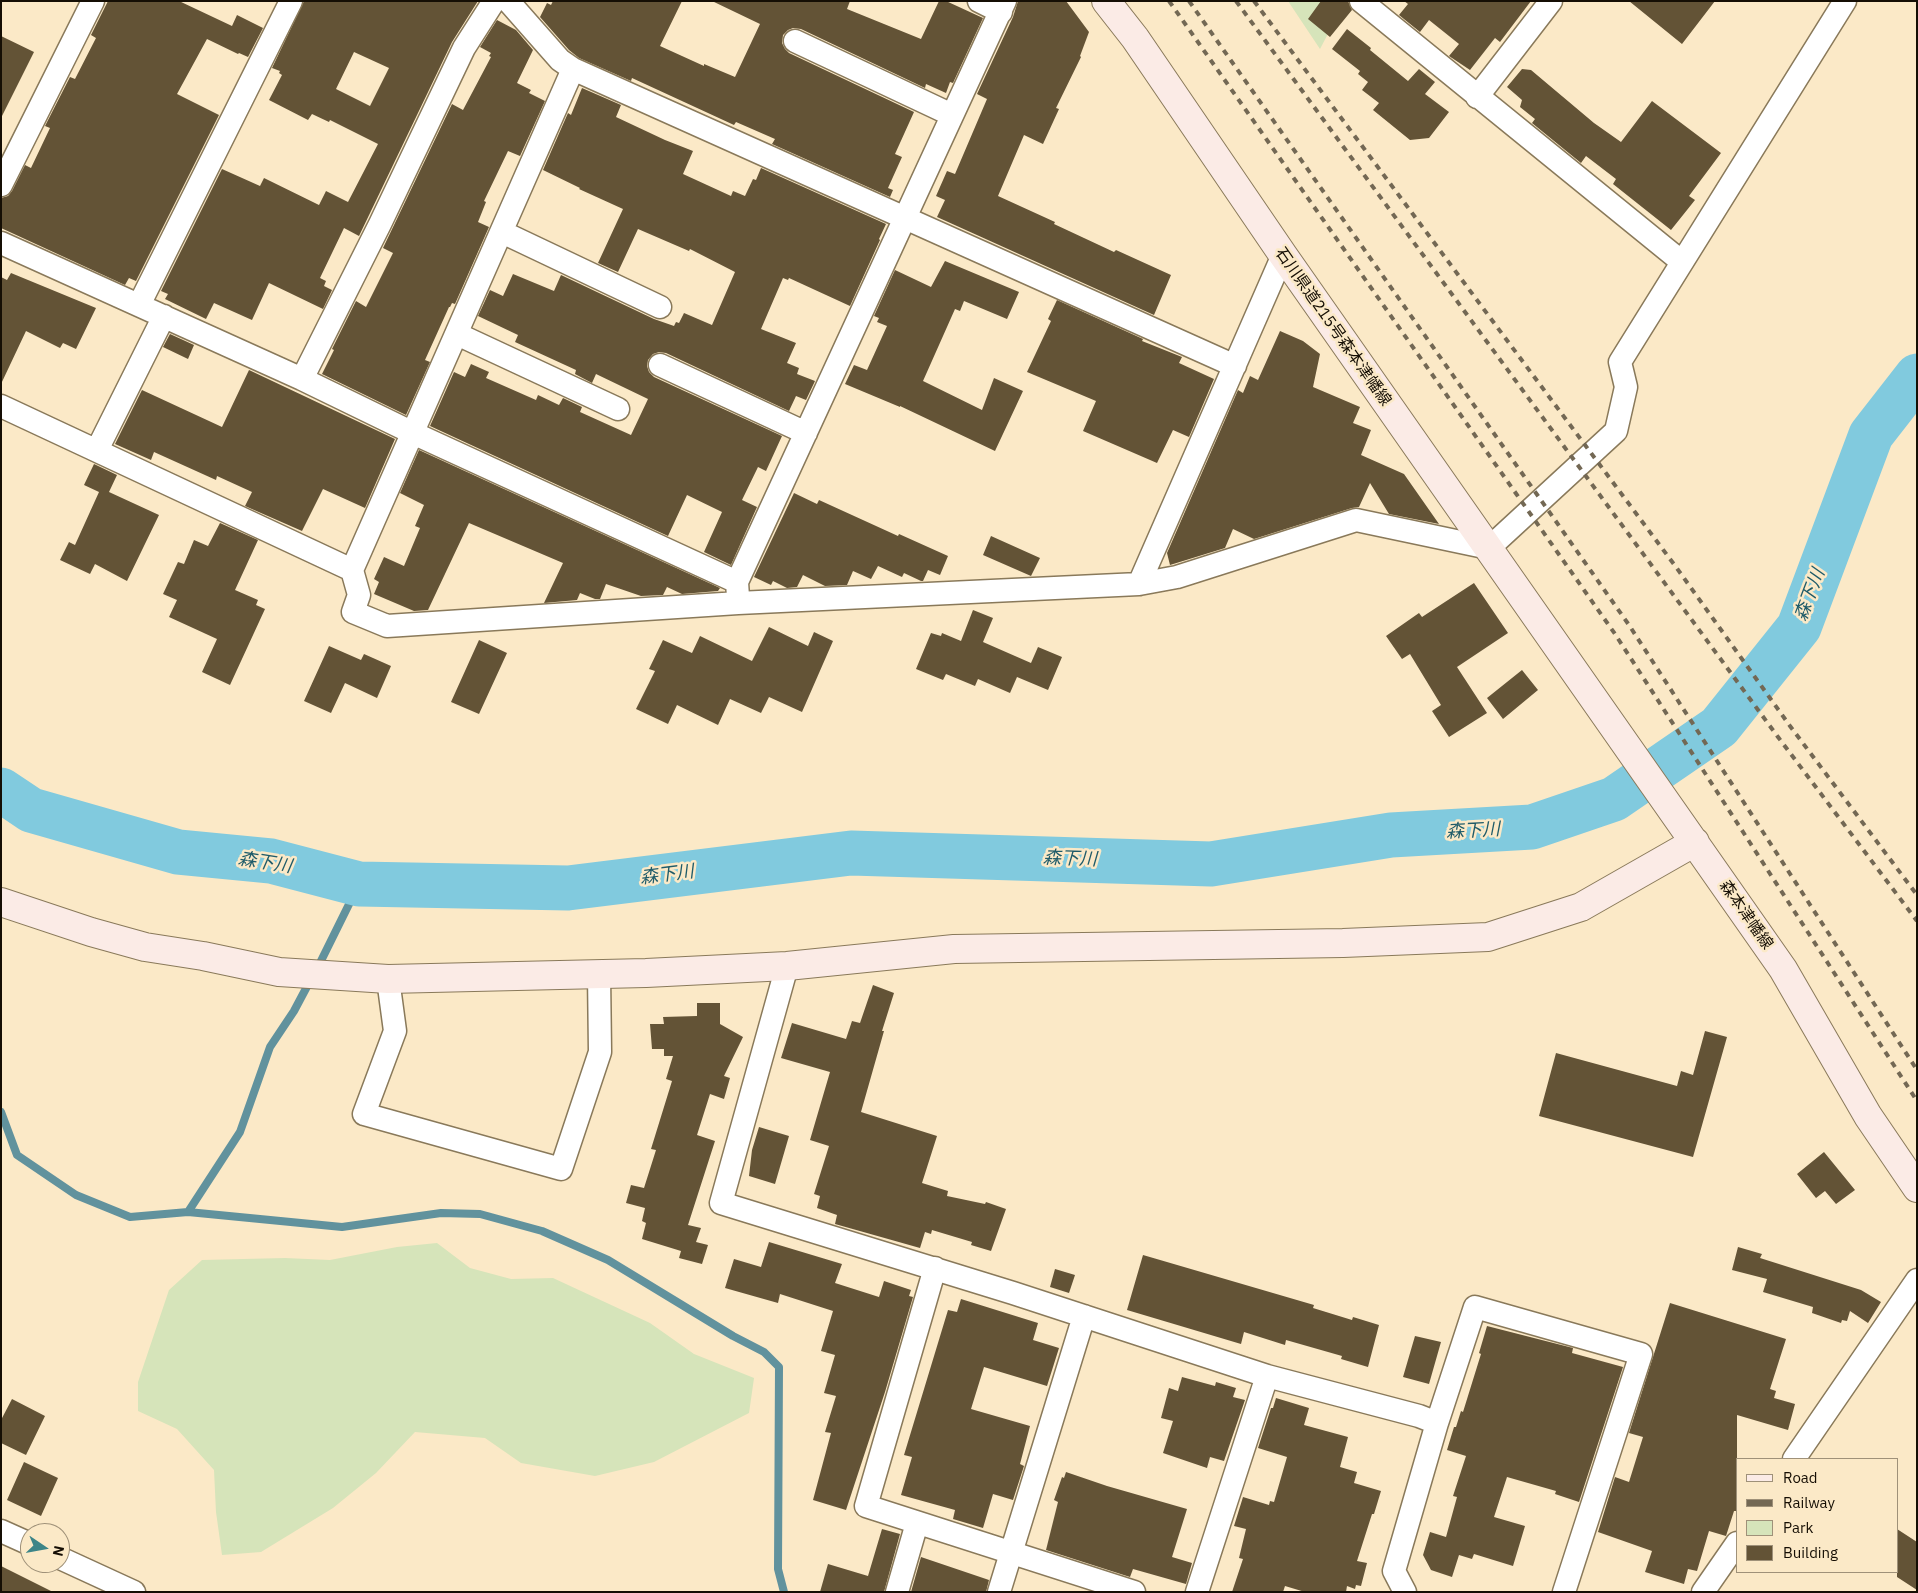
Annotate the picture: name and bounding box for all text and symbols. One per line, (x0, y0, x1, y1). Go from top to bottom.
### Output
street label: 石川県道215号森本津幡線 (1271, 244, 1395, 410)
water label: 森下川 (1790, 566, 1830, 624)
water label: 森下川 (1445, 819, 1501, 843)
water label: 森下川 (1043, 847, 1097, 871)
water label: 森下川 (237, 848, 293, 878)
water label: 森下川 (639, 861, 695, 889)
street label: 森本津幡線 (1715, 877, 1777, 953)
legend (1736, 1458, 1898, 1573)
text: Road (1783, 1468, 1818, 1487)
text: Railway (1783, 1493, 1835, 1512)
text: Park (1783, 1518, 1813, 1537)
north arrow (20, 1523, 70, 1573)
text: Building (1783, 1543, 1838, 1562)
text: N (49, 1544, 69, 1558)

